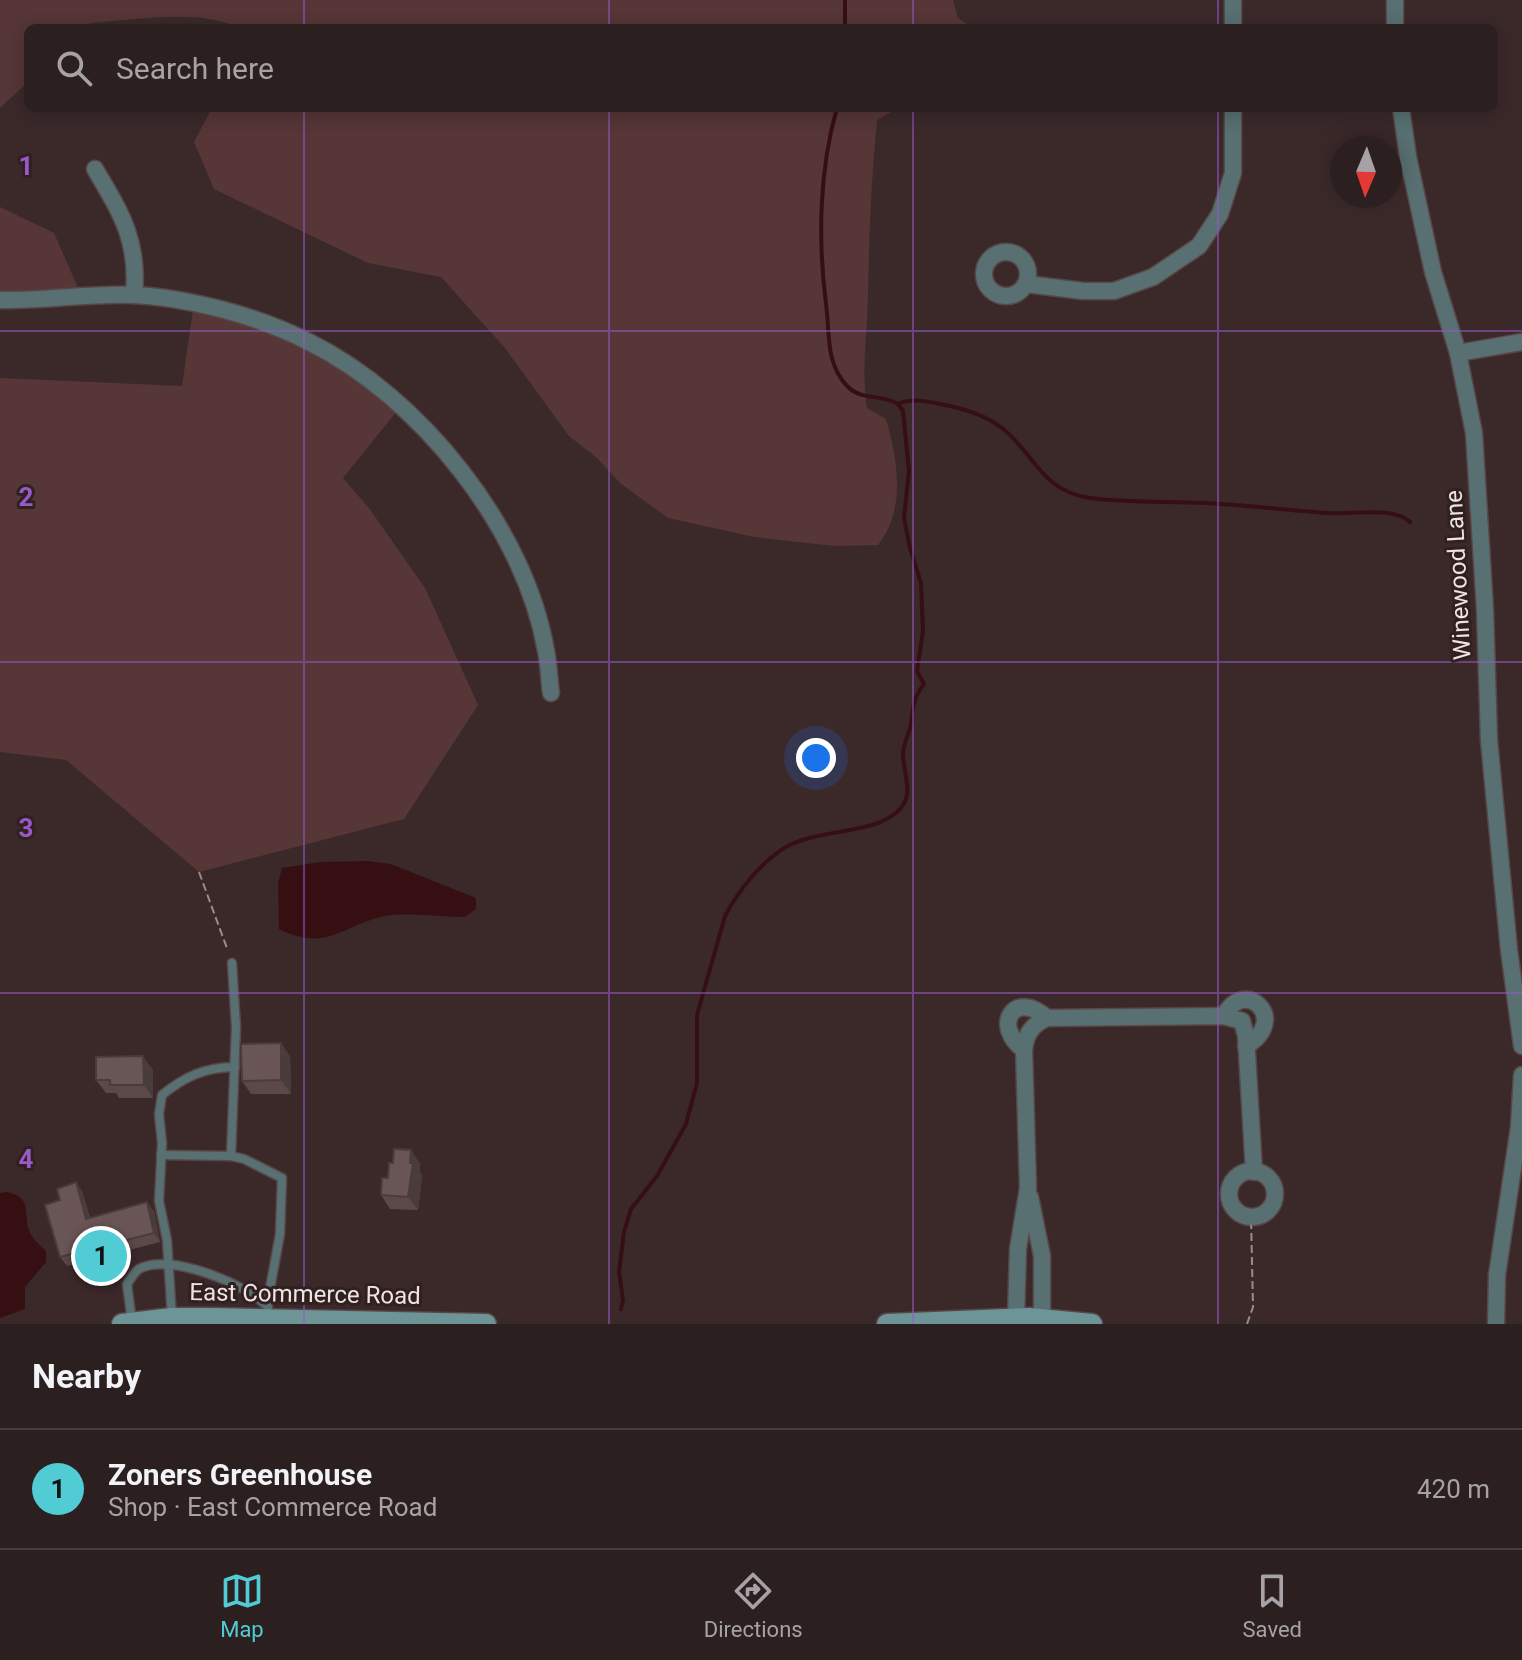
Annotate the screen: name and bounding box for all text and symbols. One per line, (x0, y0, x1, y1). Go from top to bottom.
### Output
search box (24, 24, 1498, 112)
icon: search (52, 46, 96, 90)
text: Search here (116, 51, 274, 86)
north arrow (1330, 136, 1402, 208)
text: 1 (19, 151, 33, 181)
text: 2 (19, 482, 33, 512)
street label: Winewood Lane (1440, 489, 1476, 661)
your location (796, 738, 836, 778)
text: 3 (19, 813, 33, 843)
text: 4 (19, 1144, 34, 1174)
pin: 1 (75, 1226, 127, 1286)
street label: East Commerce Road (189, 1278, 421, 1310)
text: Nearby (32, 1356, 141, 1396)
text: Zoners Greenhouse (108, 1457, 372, 1492)
text: 1 (51, 1474, 65, 1504)
text: 420 m (1417, 1474, 1490, 1504)
text: Shop · East Commerce Road (108, 1492, 437, 1522)
tab: Map (220, 1569, 264, 1642)
tab: Directions (704, 1569, 803, 1642)
tab: Saved (1243, 1569, 1302, 1642)

